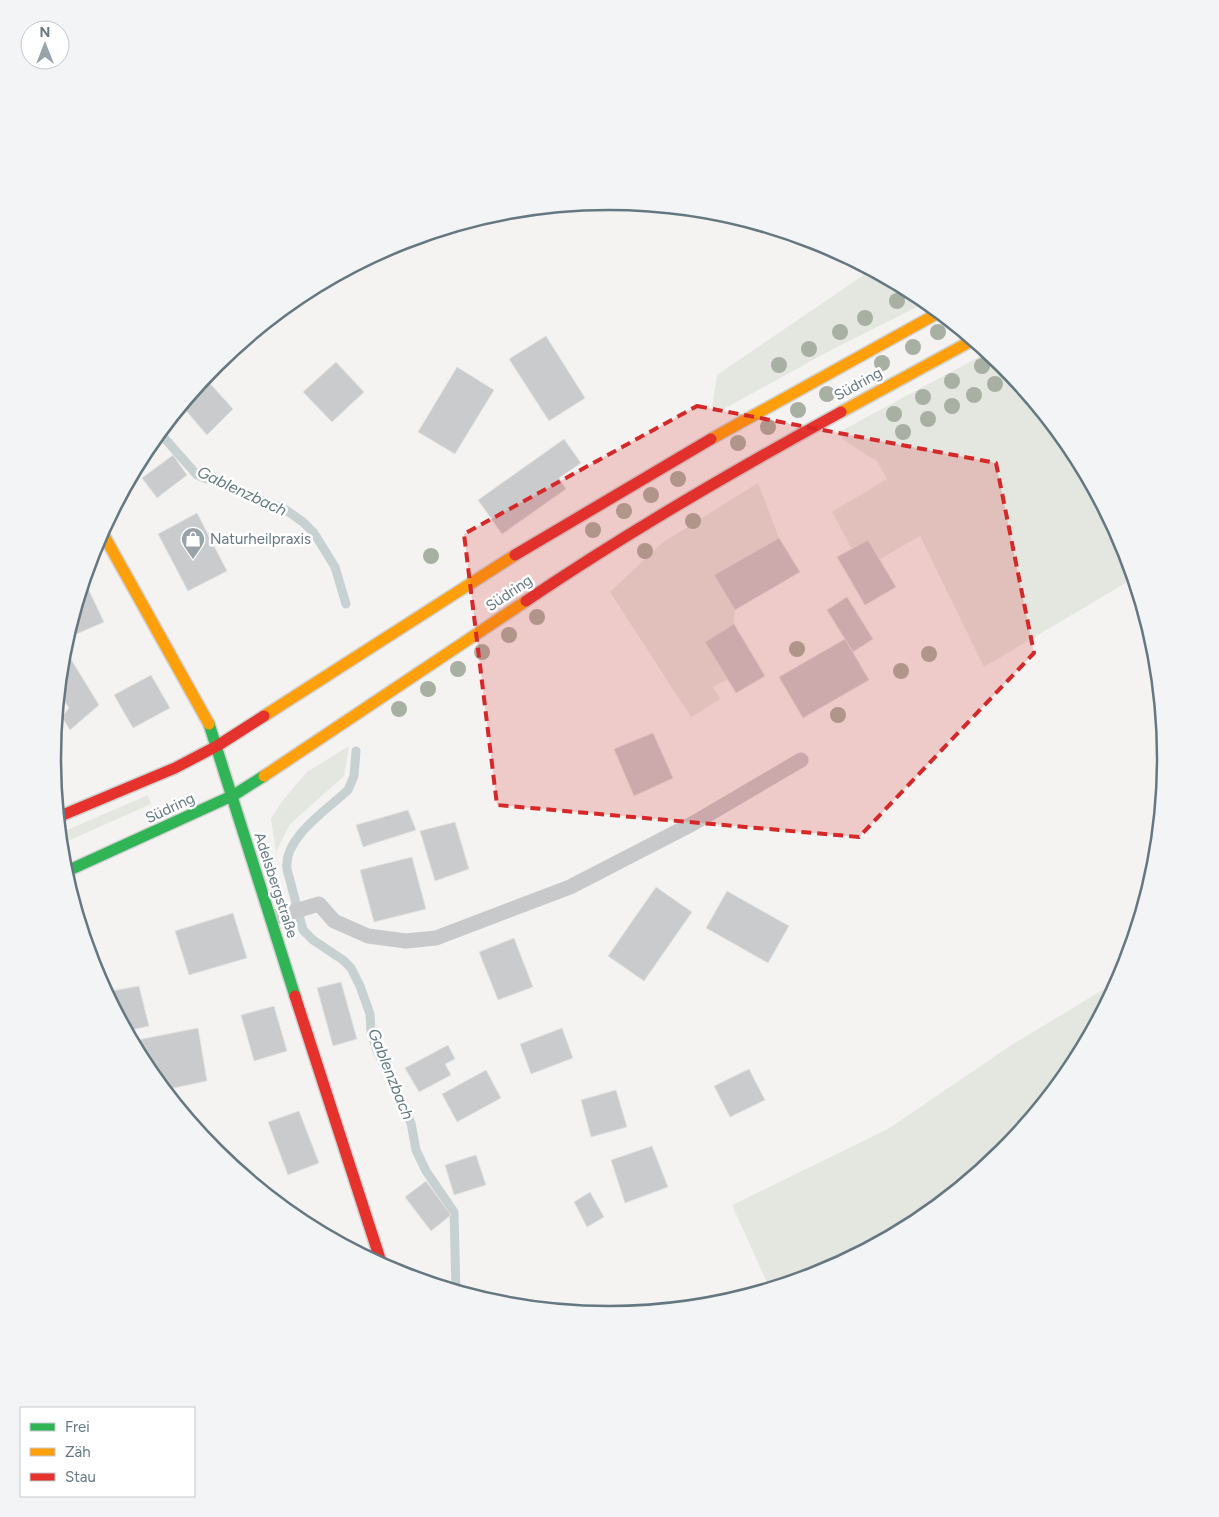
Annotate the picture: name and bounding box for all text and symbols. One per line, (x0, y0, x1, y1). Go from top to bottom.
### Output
north arrow (20, 20, 70, 70)
text: N (40, 24, 50, 41)
street label: Südring (831, 363, 885, 405)
water label: Gablenzbach (194, 462, 290, 520)
shop icon: Naturheilpraxis (180, 526, 206, 560)
place label: Naturheilpraxis (210, 530, 311, 548)
street label: Südring (482, 571, 536, 615)
street label: Südring (143, 789, 197, 827)
street label: Adelsbergstraße (250, 830, 302, 940)
water label: Gablenzbach (364, 1026, 418, 1122)
legend (20, 1407, 195, 1497)
text: Frei (65, 1418, 90, 1436)
text: Zäh (65, 1443, 91, 1461)
text: Stau (65, 1468, 96, 1486)

